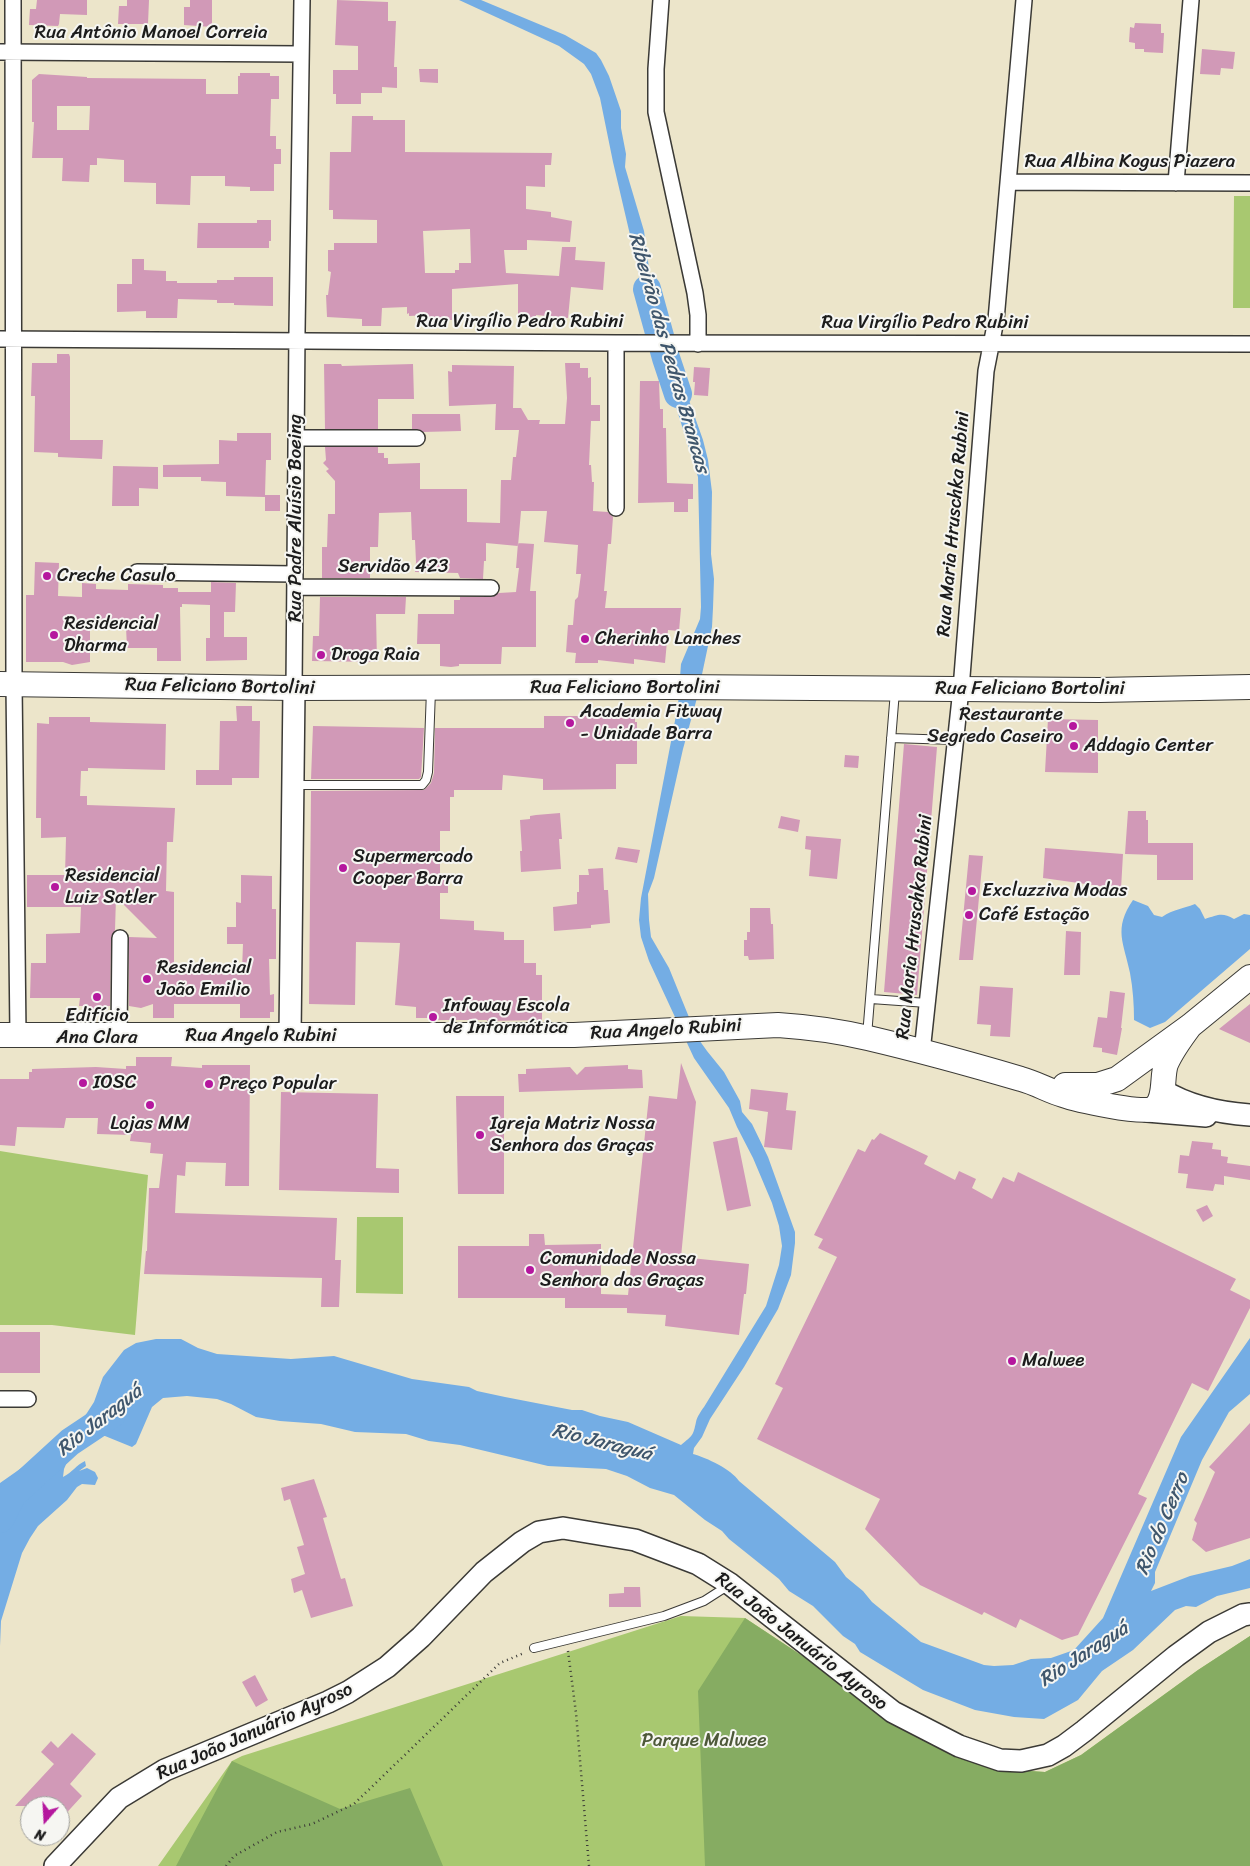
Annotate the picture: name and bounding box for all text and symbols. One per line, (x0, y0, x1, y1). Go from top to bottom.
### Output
street label: Rua Antônio Manoel Correia (34, 22, 268, 44)
street label: Rua Albina Kogus Piazera (1025, 151, 1235, 173)
water label: Ribeirão das Pedras Brancas (622, 230, 714, 476)
street label: Rua Virgílio Pedro Rubini (417, 311, 623, 333)
street label: Rua Virgílio Pedro Rubini (822, 312, 1028, 334)
street label: Rua Maria Hruschka Rubini (933, 411, 975, 637)
street label: Rua Padre Aluísio Boeing (285, 414, 307, 622)
street label: Servidão 423 (338, 556, 448, 578)
place label: Creche Casulo (57, 565, 176, 587)
marker: Creche Casulo (41, 570, 53, 582)
place label: Residencial Dharma (64, 613, 158, 657)
place label: Cherinho Lanches (595, 628, 741, 650)
marker: Residencial Dharma (48, 629, 60, 641)
marker: Cherinho Lanches (579, 633, 591, 645)
place label: Droga Raia (331, 644, 420, 666)
marker: Droga Raia (315, 649, 327, 661)
street label: Rua Feliciano Bortolini (125, 674, 315, 700)
street label: Rua Feliciano Bortolini (530, 677, 720, 699)
street label: Rua Feliciano Bortolini (935, 678, 1125, 700)
place label: Academia Fitway - Unidade Barra (580, 701, 722, 745)
place label: Restaurante Segredo Caseiro (927, 704, 1063, 748)
marker: Academia Fitway - Unidade Barra (564, 717, 576, 729)
marker: Restaurante Segredo Caseiro (1067, 720, 1079, 732)
place label: Addagio Center (1084, 735, 1213, 757)
marker: Addagio Center (1068, 740, 1080, 752)
street label: Rua Maria Hruschka Rubini (892, 814, 938, 1040)
place label: Supermercado Cooper Barra (353, 846, 473, 890)
marker: Supermercado Cooper Barra (337, 862, 349, 874)
place label: Residencial Luiz Satler (65, 865, 159, 909)
place label: Excluzziva Modas (982, 880, 1127, 902)
marker: Residencial Luiz Satler (49, 881, 61, 893)
marker: Excluzziva Modas (966, 885, 978, 897)
place label: Café Estação (979, 904, 1089, 926)
marker: Café Estação (963, 909, 975, 921)
place label: Residencial João Emilio (157, 957, 251, 1001)
marker: Residencial João Emilio (141, 973, 153, 985)
marker: Edifício Ana Clara (91, 991, 103, 1003)
place label: Infoway Escola de Informática (443, 995, 570, 1039)
place label: Edifício Ana Clara (56, 1005, 138, 1049)
marker: Infoway Escola de Informática (427, 1011, 439, 1023)
street label: Rua Angelo Rubini (590, 1015, 742, 1045)
street label: Rua Angelo Rubini (185, 1025, 337, 1047)
place label: IOSC (93, 1072, 137, 1094)
place label: Preço Popular (219, 1073, 336, 1095)
marker: IOSC (77, 1077, 89, 1089)
marker: Preço Popular (203, 1078, 215, 1090)
marker: Lojas MM (144, 1099, 156, 1111)
place label: Lojas MM (110, 1113, 190, 1135)
place label: Igreja Matriz Nossa Senhora das Graças (490, 1113, 655, 1157)
marker: Igreja Matriz Nossa Senhora das Graças (474, 1129, 486, 1141)
place label: Comunidade Nossa Senhora das Graças (540, 1248, 704, 1292)
marker: Comunidade Nossa Senhora das Graças (524, 1264, 536, 1276)
place label: Malwee (1022, 1350, 1085, 1372)
marker: Malwee (1006, 1355, 1018, 1367)
water label: Rio Jaraguá (53, 1380, 147, 1462)
water label: Rio Jaraguá (550, 1419, 654, 1467)
water label: Rio do Cerro (1131, 1469, 1195, 1579)
street label: Rua João Januário Ayroso (710, 1568, 892, 1716)
water label: Rio Jaraguá (1035, 1617, 1133, 1693)
street label: Rua João Januário Ayroso (153, 1678, 357, 1786)
park label: Parque Malwee (642, 1730, 766, 1752)
north arrow (20, 1796, 70, 1846)
text: N (32, 1821, 49, 1848)

